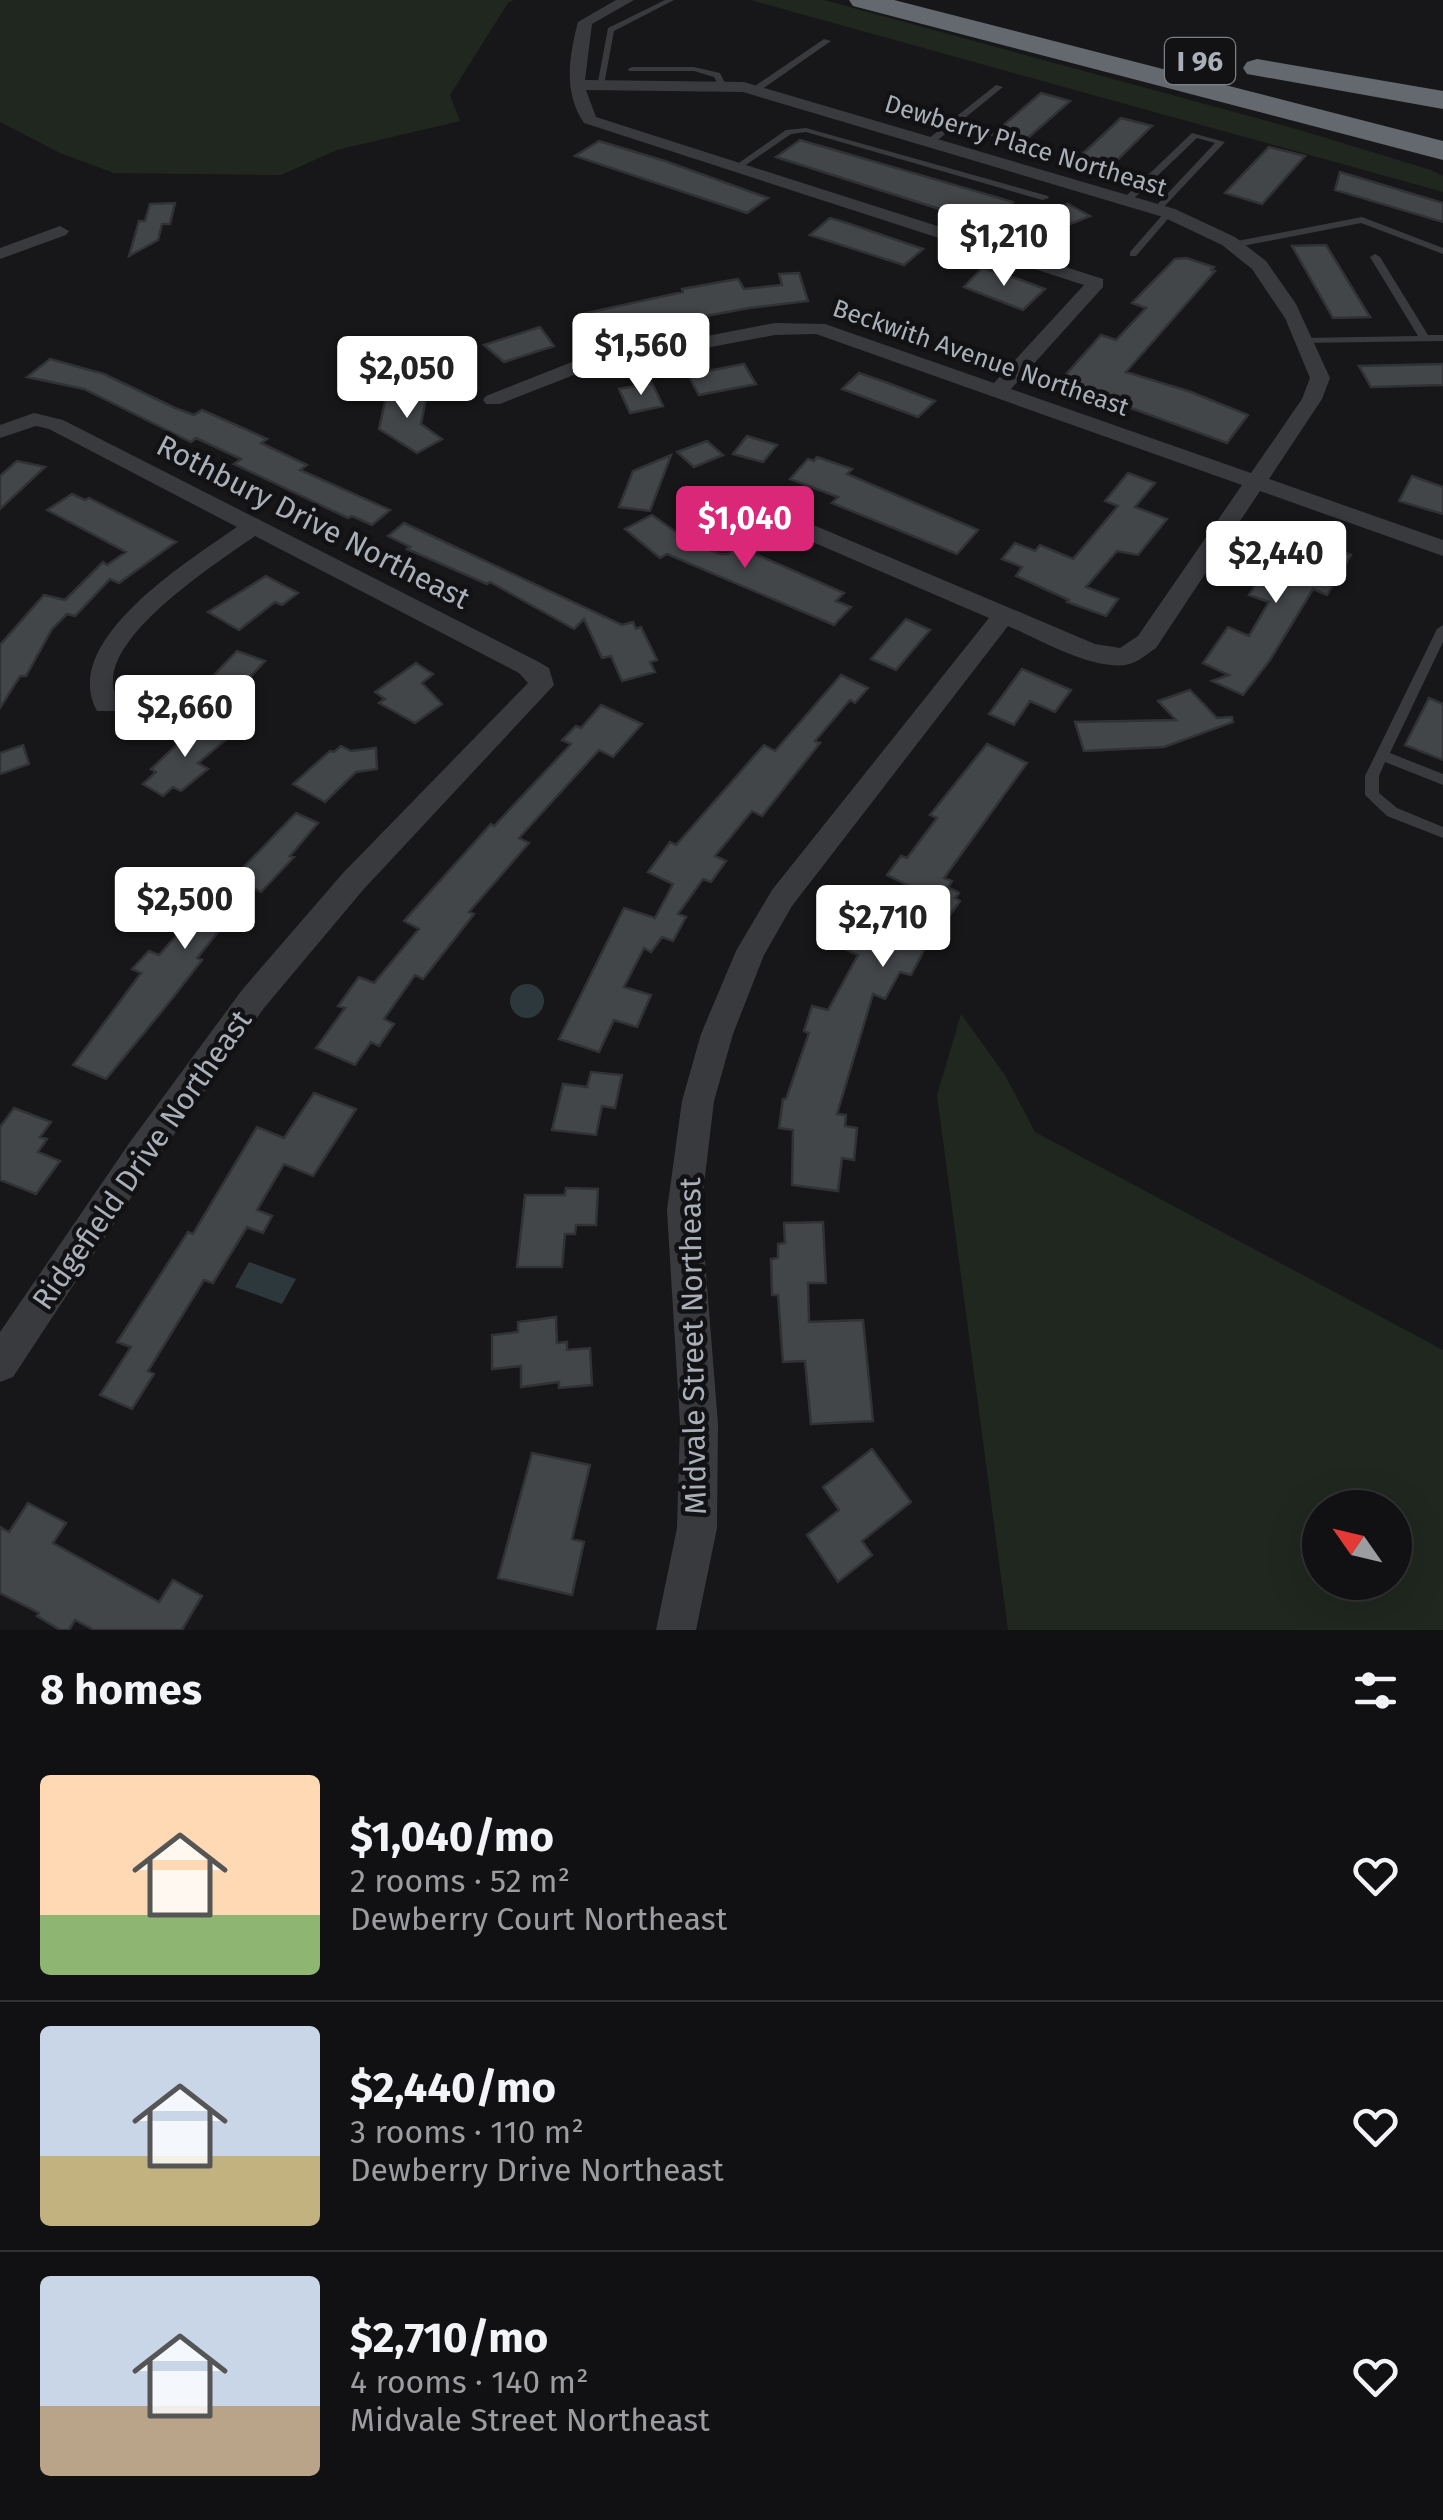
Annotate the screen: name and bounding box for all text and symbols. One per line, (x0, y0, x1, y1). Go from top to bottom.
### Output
road number: I 96 (1165, 38, 1235, 84)
street label: Dewberry Place Northeast (881, 89, 1171, 203)
pin: $1,210 (923, 204, 1085, 289)
text: $1,210 (960, 217, 1048, 255)
street label: Beckwith Avenue Northeast (829, 293, 1133, 423)
pin: $1,560 (560, 313, 722, 398)
text: $1,560 (594, 326, 688, 364)
pin: $2,050 (326, 336, 488, 421)
text: $2,050 (359, 349, 455, 387)
street label: Rothbury Drive Northeast (150, 427, 476, 617)
pin: $1,040 (664, 486, 826, 571)
text: $1,040 (698, 499, 792, 537)
pin: $2,440 (1195, 521, 1357, 606)
text: $2,440 (1228, 534, 1324, 572)
pin: $2,660 (104, 675, 266, 760)
text: $2,660 (137, 688, 233, 726)
pin: $2,500 (104, 867, 266, 952)
text: $2,500 (137, 880, 233, 918)
pin: $2,710 (802, 885, 964, 970)
text: $2,710 (838, 898, 928, 936)
street label: Ridgefield Drive Northeast (25, 1003, 259, 1317)
street label: Midvale Street Northeast (672, 1177, 714, 1515)
north arrow (1302, 1490, 1412, 1600)
map controls (1302, 1490, 1412, 1600)
icon: filters (1348, 1663, 1403, 1718)
text: 8 homes (40, 1665, 202, 1715)
text: $1,040/mo (350, 1812, 554, 1862)
icon: home (120, 1815, 240, 1935)
icon: heart (1348, 1848, 1403, 1903)
text: 2 rooms · 52 m² (350, 1862, 570, 1900)
text: Dewberry Court Northeast (350, 1900, 727, 1938)
text: $2,440/mo (350, 2063, 556, 2113)
icon: home (120, 2066, 240, 2186)
icon: heart (1348, 2099, 1403, 2154)
text: 3 rooms · 110 m² (350, 2113, 584, 2151)
text: Dewberry Drive Northeast (350, 2151, 724, 2189)
text: $2,710/mo (350, 2313, 548, 2363)
icon: home (120, 2316, 240, 2436)
icon: heart (1348, 2349, 1403, 2404)
text: 4 rooms · 140 m² (350, 2363, 589, 2401)
text: Midvale Street Northeast (350, 2401, 710, 2439)

